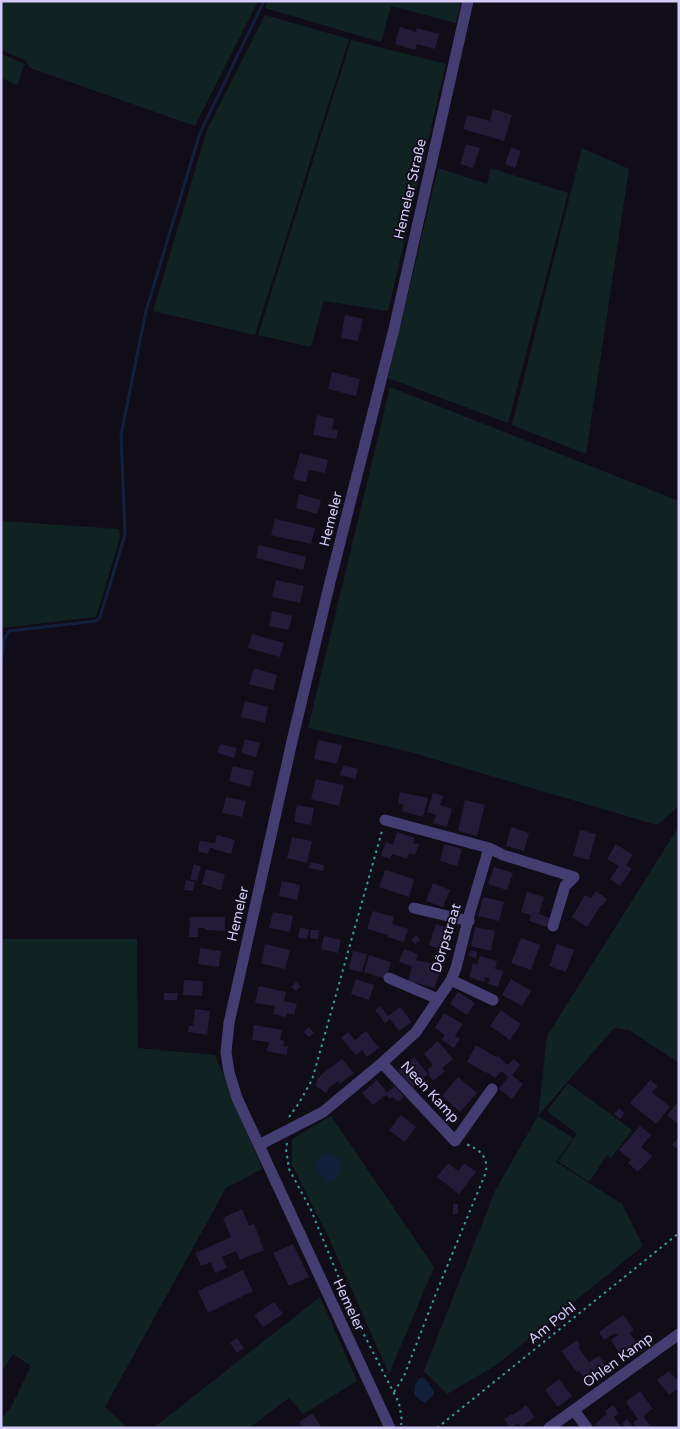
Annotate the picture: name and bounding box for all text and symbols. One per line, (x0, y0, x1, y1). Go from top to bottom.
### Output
street label: Hemeler Straße (390, 137, 430, 241)
street label: Hemeler (316, 489, 346, 548)
street label: Hemeler (223, 884, 253, 943)
street label: Dörpstraat (427, 901, 465, 975)
street label: Neen Kamp (397, 1058, 463, 1126)
street label: Hemeler (329, 1276, 369, 1334)
street label: Am Pohl (525, 1299, 579, 1347)
street label: Ohlen Kamp (580, 1329, 656, 1391)

